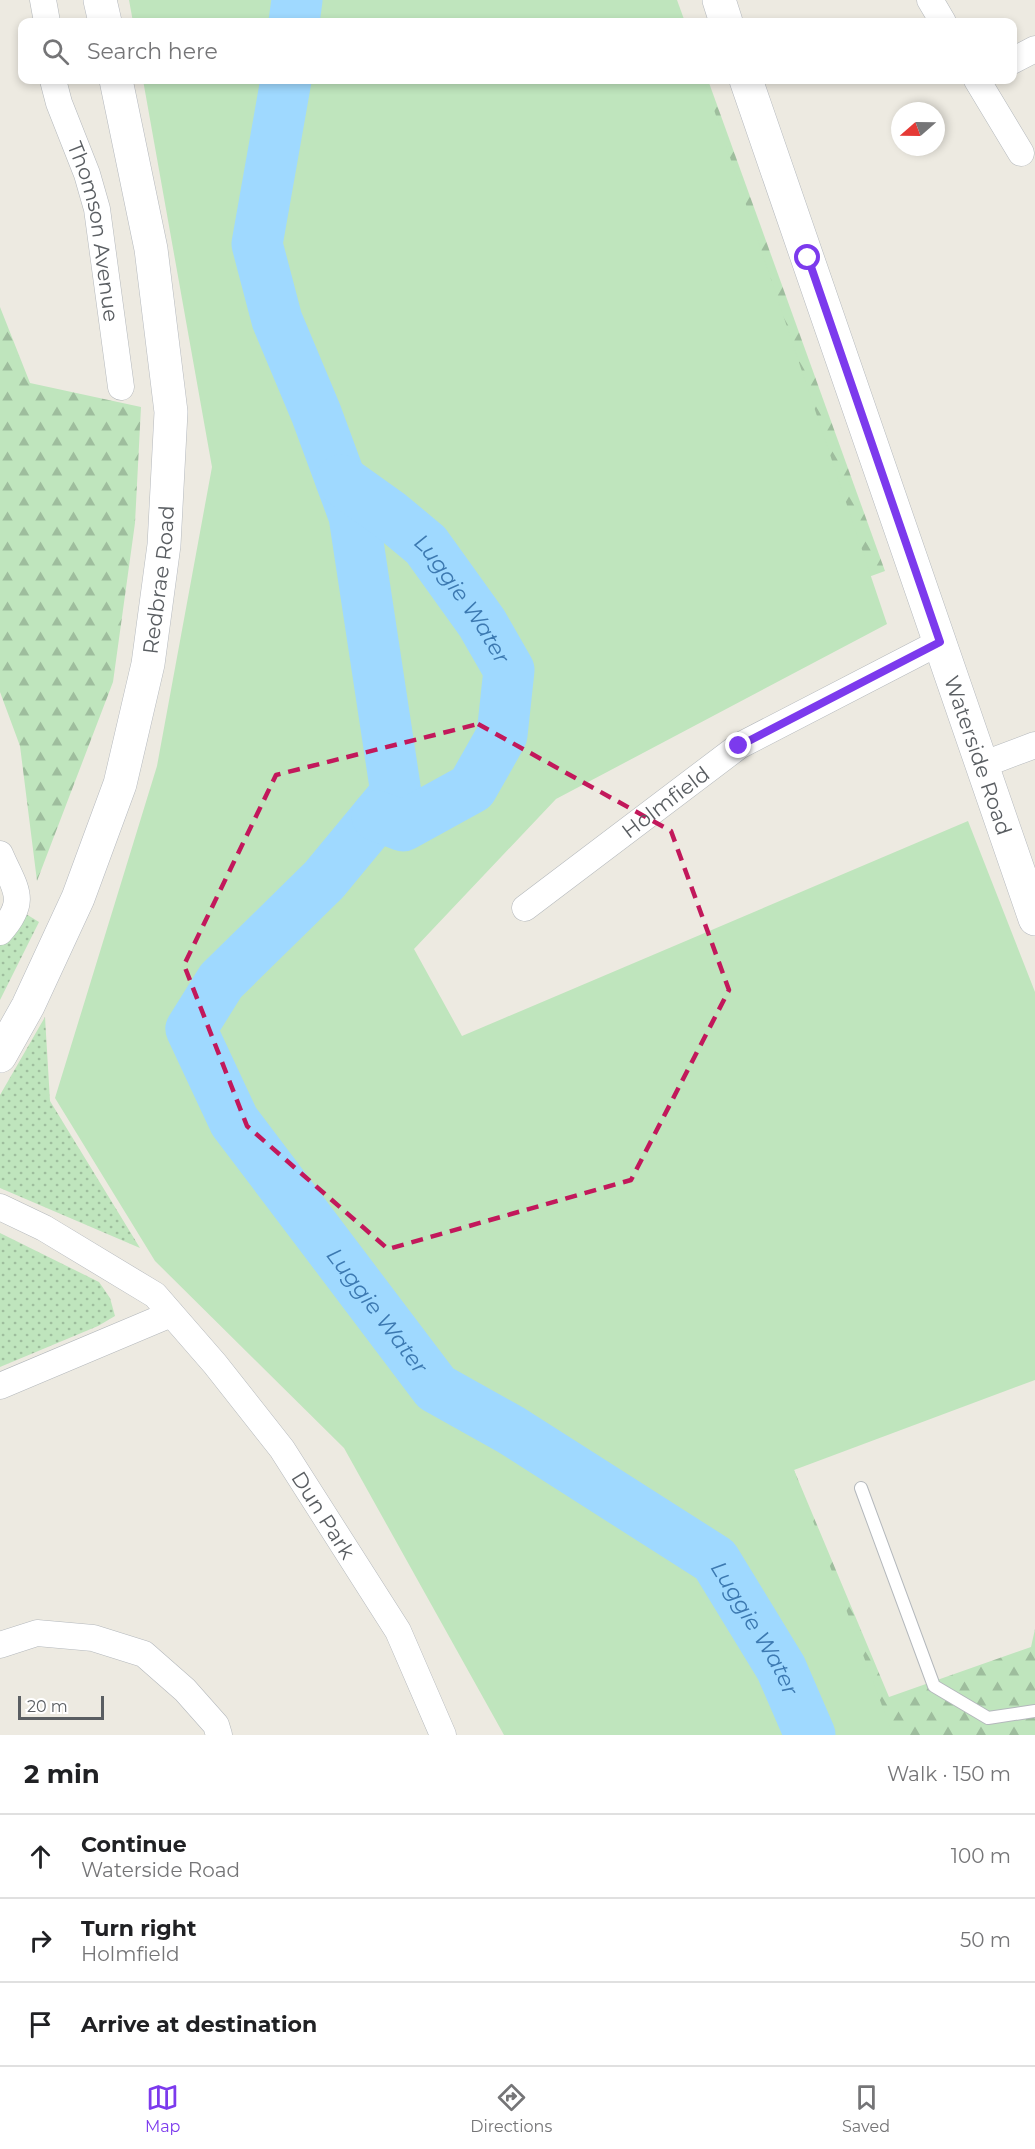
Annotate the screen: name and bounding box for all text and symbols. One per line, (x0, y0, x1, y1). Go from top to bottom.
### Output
search box (18, 18, 1017, 84)
icon: search (39, 35, 72, 68)
text: Search here (87, 38, 218, 65)
north arrow (891, 102, 945, 156)
street label: Thomson Avenue (63, 138, 125, 323)
route start (794, 244, 820, 270)
street label: Redbrae Road (137, 505, 179, 656)
water label: Luggie Water (409, 528, 516, 669)
street label: Waterside Road (940, 672, 1018, 838)
route end (725, 732, 751, 758)
street label: Holmfield (616, 761, 714, 843)
water label: Luggie Water (321, 1242, 434, 1380)
street label: Dun Park (287, 1466, 361, 1564)
water label: Luggie Water (705, 1556, 805, 1700)
scale bar (18, 1693, 104, 1720)
text: 20 m (27, 1697, 68, 1716)
text: 2 min (24, 1758, 100, 1790)
text: Walk · 150 m (887, 1762, 1011, 1786)
text: Continue (81, 1831, 187, 1858)
icon: ahead (24, 1840, 57, 1873)
text: 100 m (951, 1844, 1011, 1868)
text: Waterside Road (81, 1858, 240, 1882)
text: Turn right (81, 1915, 196, 1942)
icon: right (24, 1924, 57, 1957)
text: 50 m (960, 1928, 1011, 1952)
text: Holmfield (81, 1942, 180, 1966)
icon: arrive (24, 2008, 57, 2041)
text: Arrive at destination (81, 2011, 317, 2038)
tab: Map (145, 2081, 180, 2136)
tab: Directions (470, 2081, 552, 2136)
tab: Saved (842, 2081, 890, 2136)

